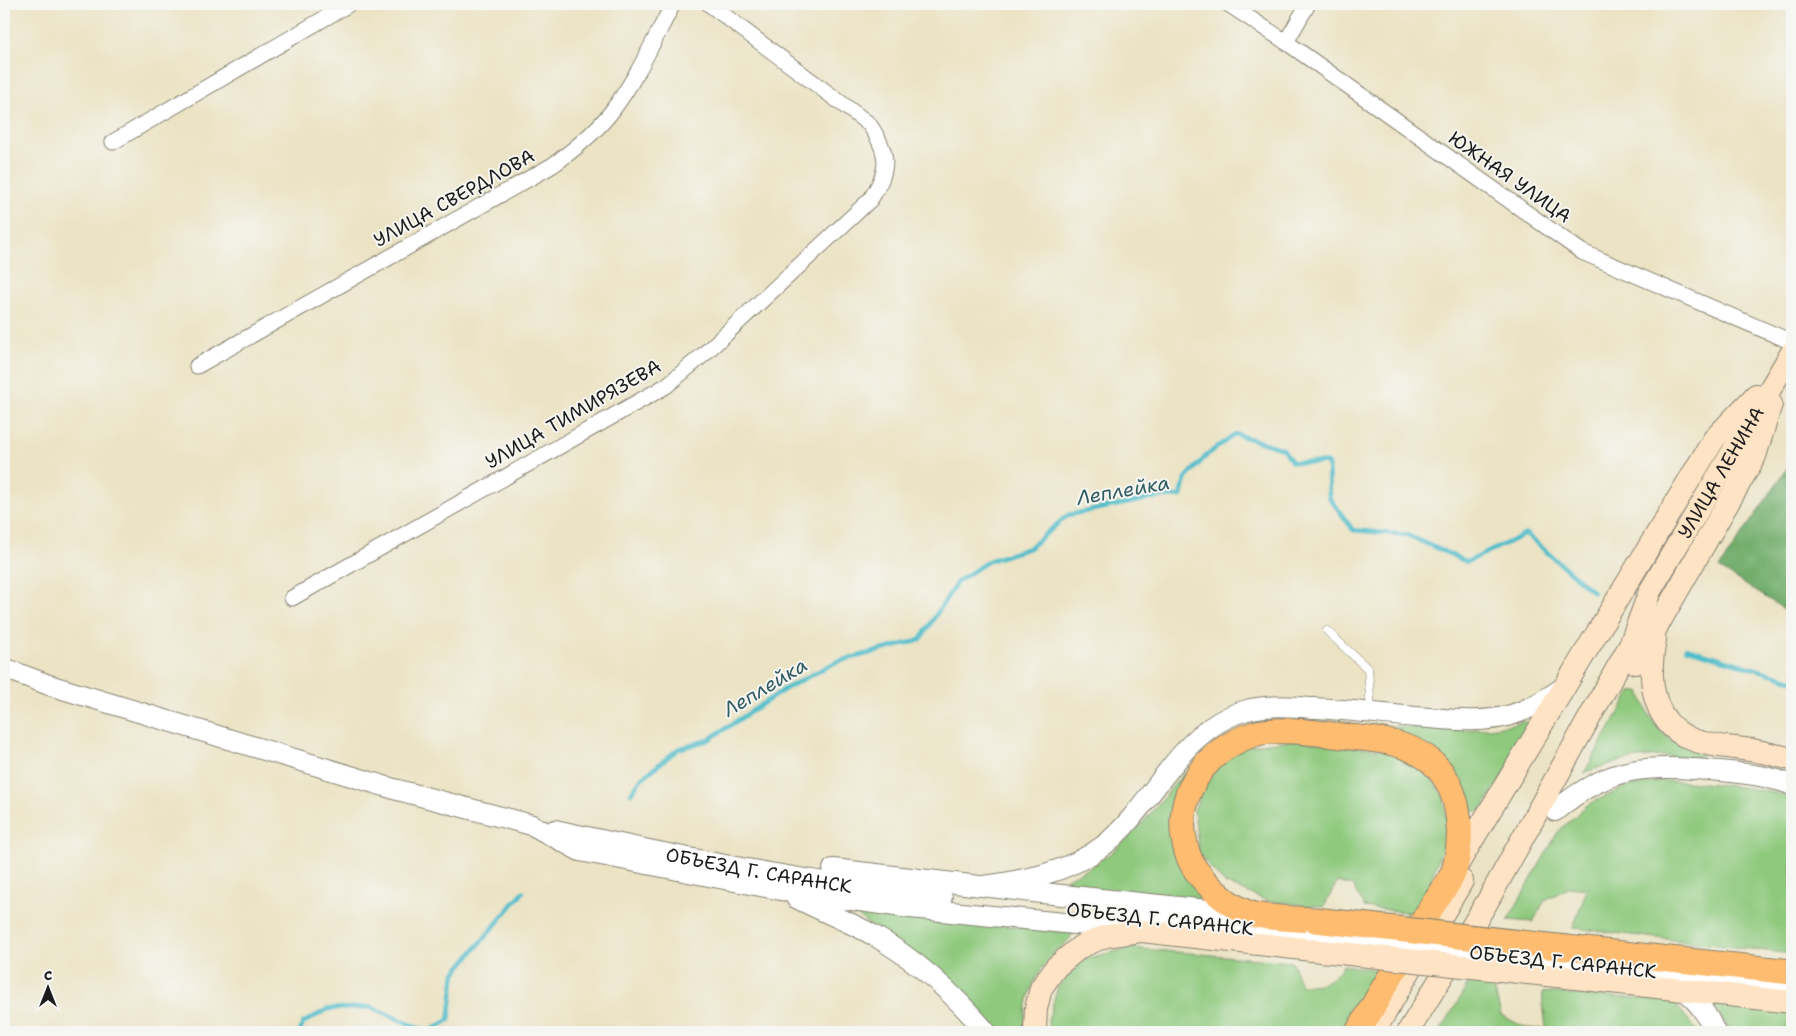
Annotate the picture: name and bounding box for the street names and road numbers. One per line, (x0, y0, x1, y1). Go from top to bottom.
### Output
street label: ЮЖНАЯ УЛИЦА (1444, 125, 1576, 229)
street label: УЛИЦА СВЕРДЛОВА (369, 143, 539, 253)
street label: УЛИЦА ТИМИРЯЗЕВА (481, 353, 666, 475)
street label: УЛИЦА ЛЕНИНА (1672, 401, 1770, 543)
street label: ОБЪЕЗД Г. САРАНСК (664, 841, 854, 898)
street label: ОБЪЕЗД Г. САРАНСК (1065, 897, 1255, 941)
street label: ОБЪЕЗД Г. САРАНСК (1468, 940, 1658, 984)

